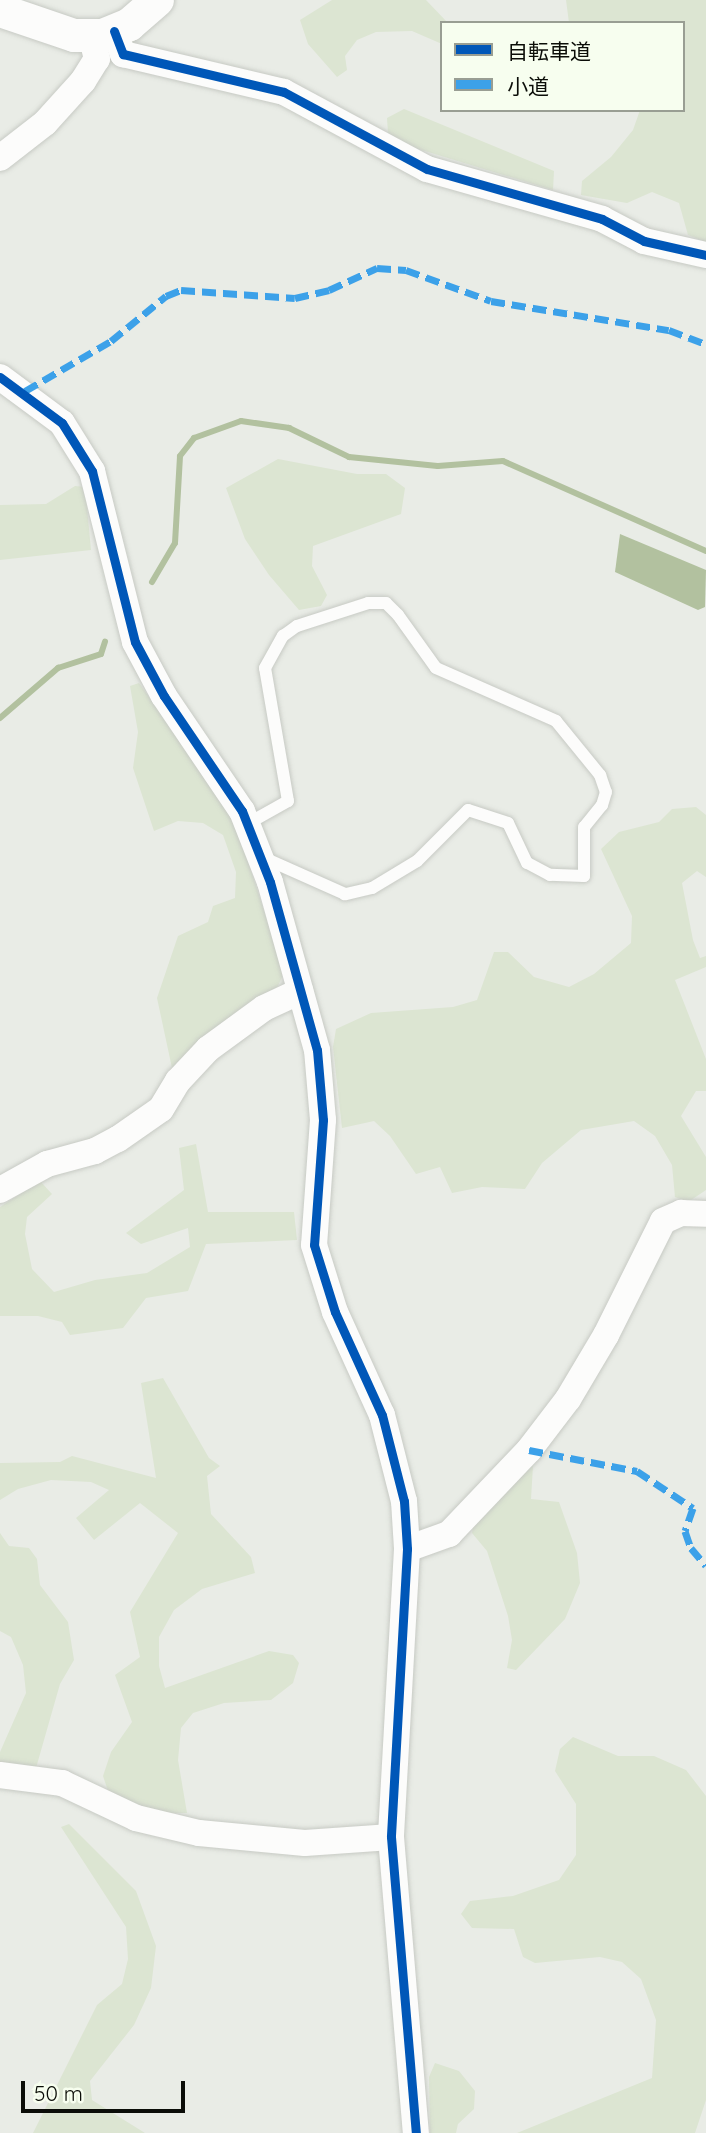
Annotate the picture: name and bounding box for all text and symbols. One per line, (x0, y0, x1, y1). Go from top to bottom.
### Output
legend (440, 21, 685, 112)
text: 自転車道 (507, 38, 591, 64)
text: 小道 (507, 73, 549, 99)
scale bar (24, 2066, 189, 2110)
text: 50 m (34, 2080, 83, 2106)

